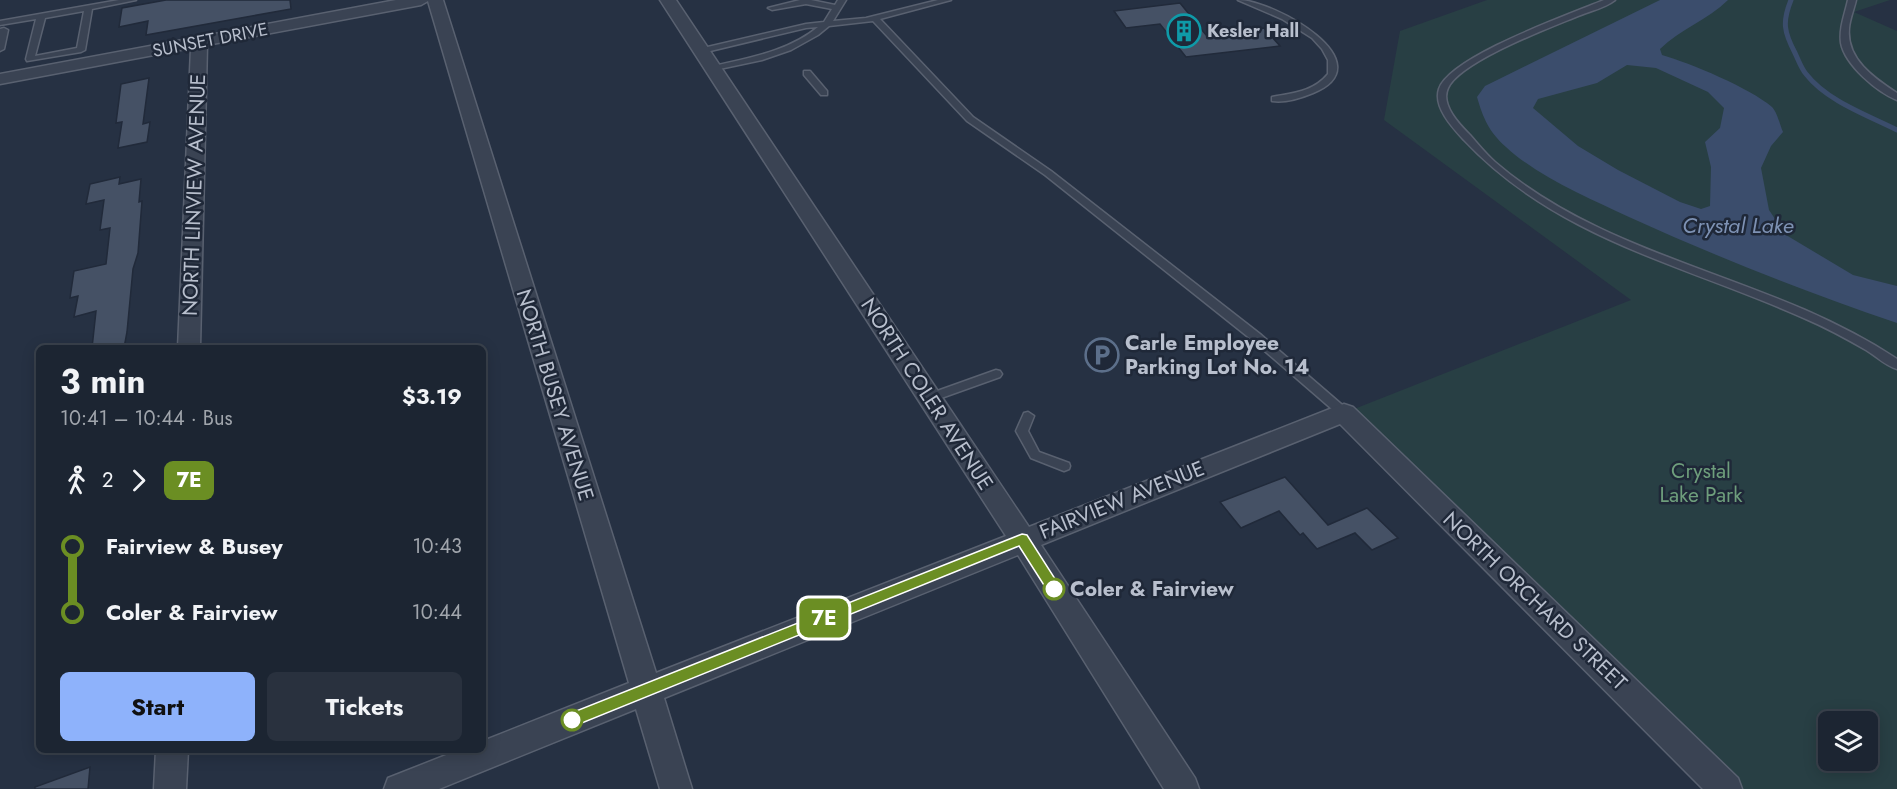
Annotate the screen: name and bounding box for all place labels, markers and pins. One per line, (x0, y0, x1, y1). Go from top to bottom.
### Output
building icon: Kesler Hall (1166, 13, 1202, 49)
place label: Kesler Hall (1207, 18, 1299, 44)
place label: Carle Employee Parking Lot No. 14 (1125, 328, 1309, 382)
parking icon: Carle Employee Parking Lot No. 14 (1084, 337, 1120, 373)
place label: Coler & Fairview (1070, 574, 1235, 604)
marker: Coler & Fairview (1043, 578, 1065, 600)
unlabelled marker (561, 709, 583, 731)

